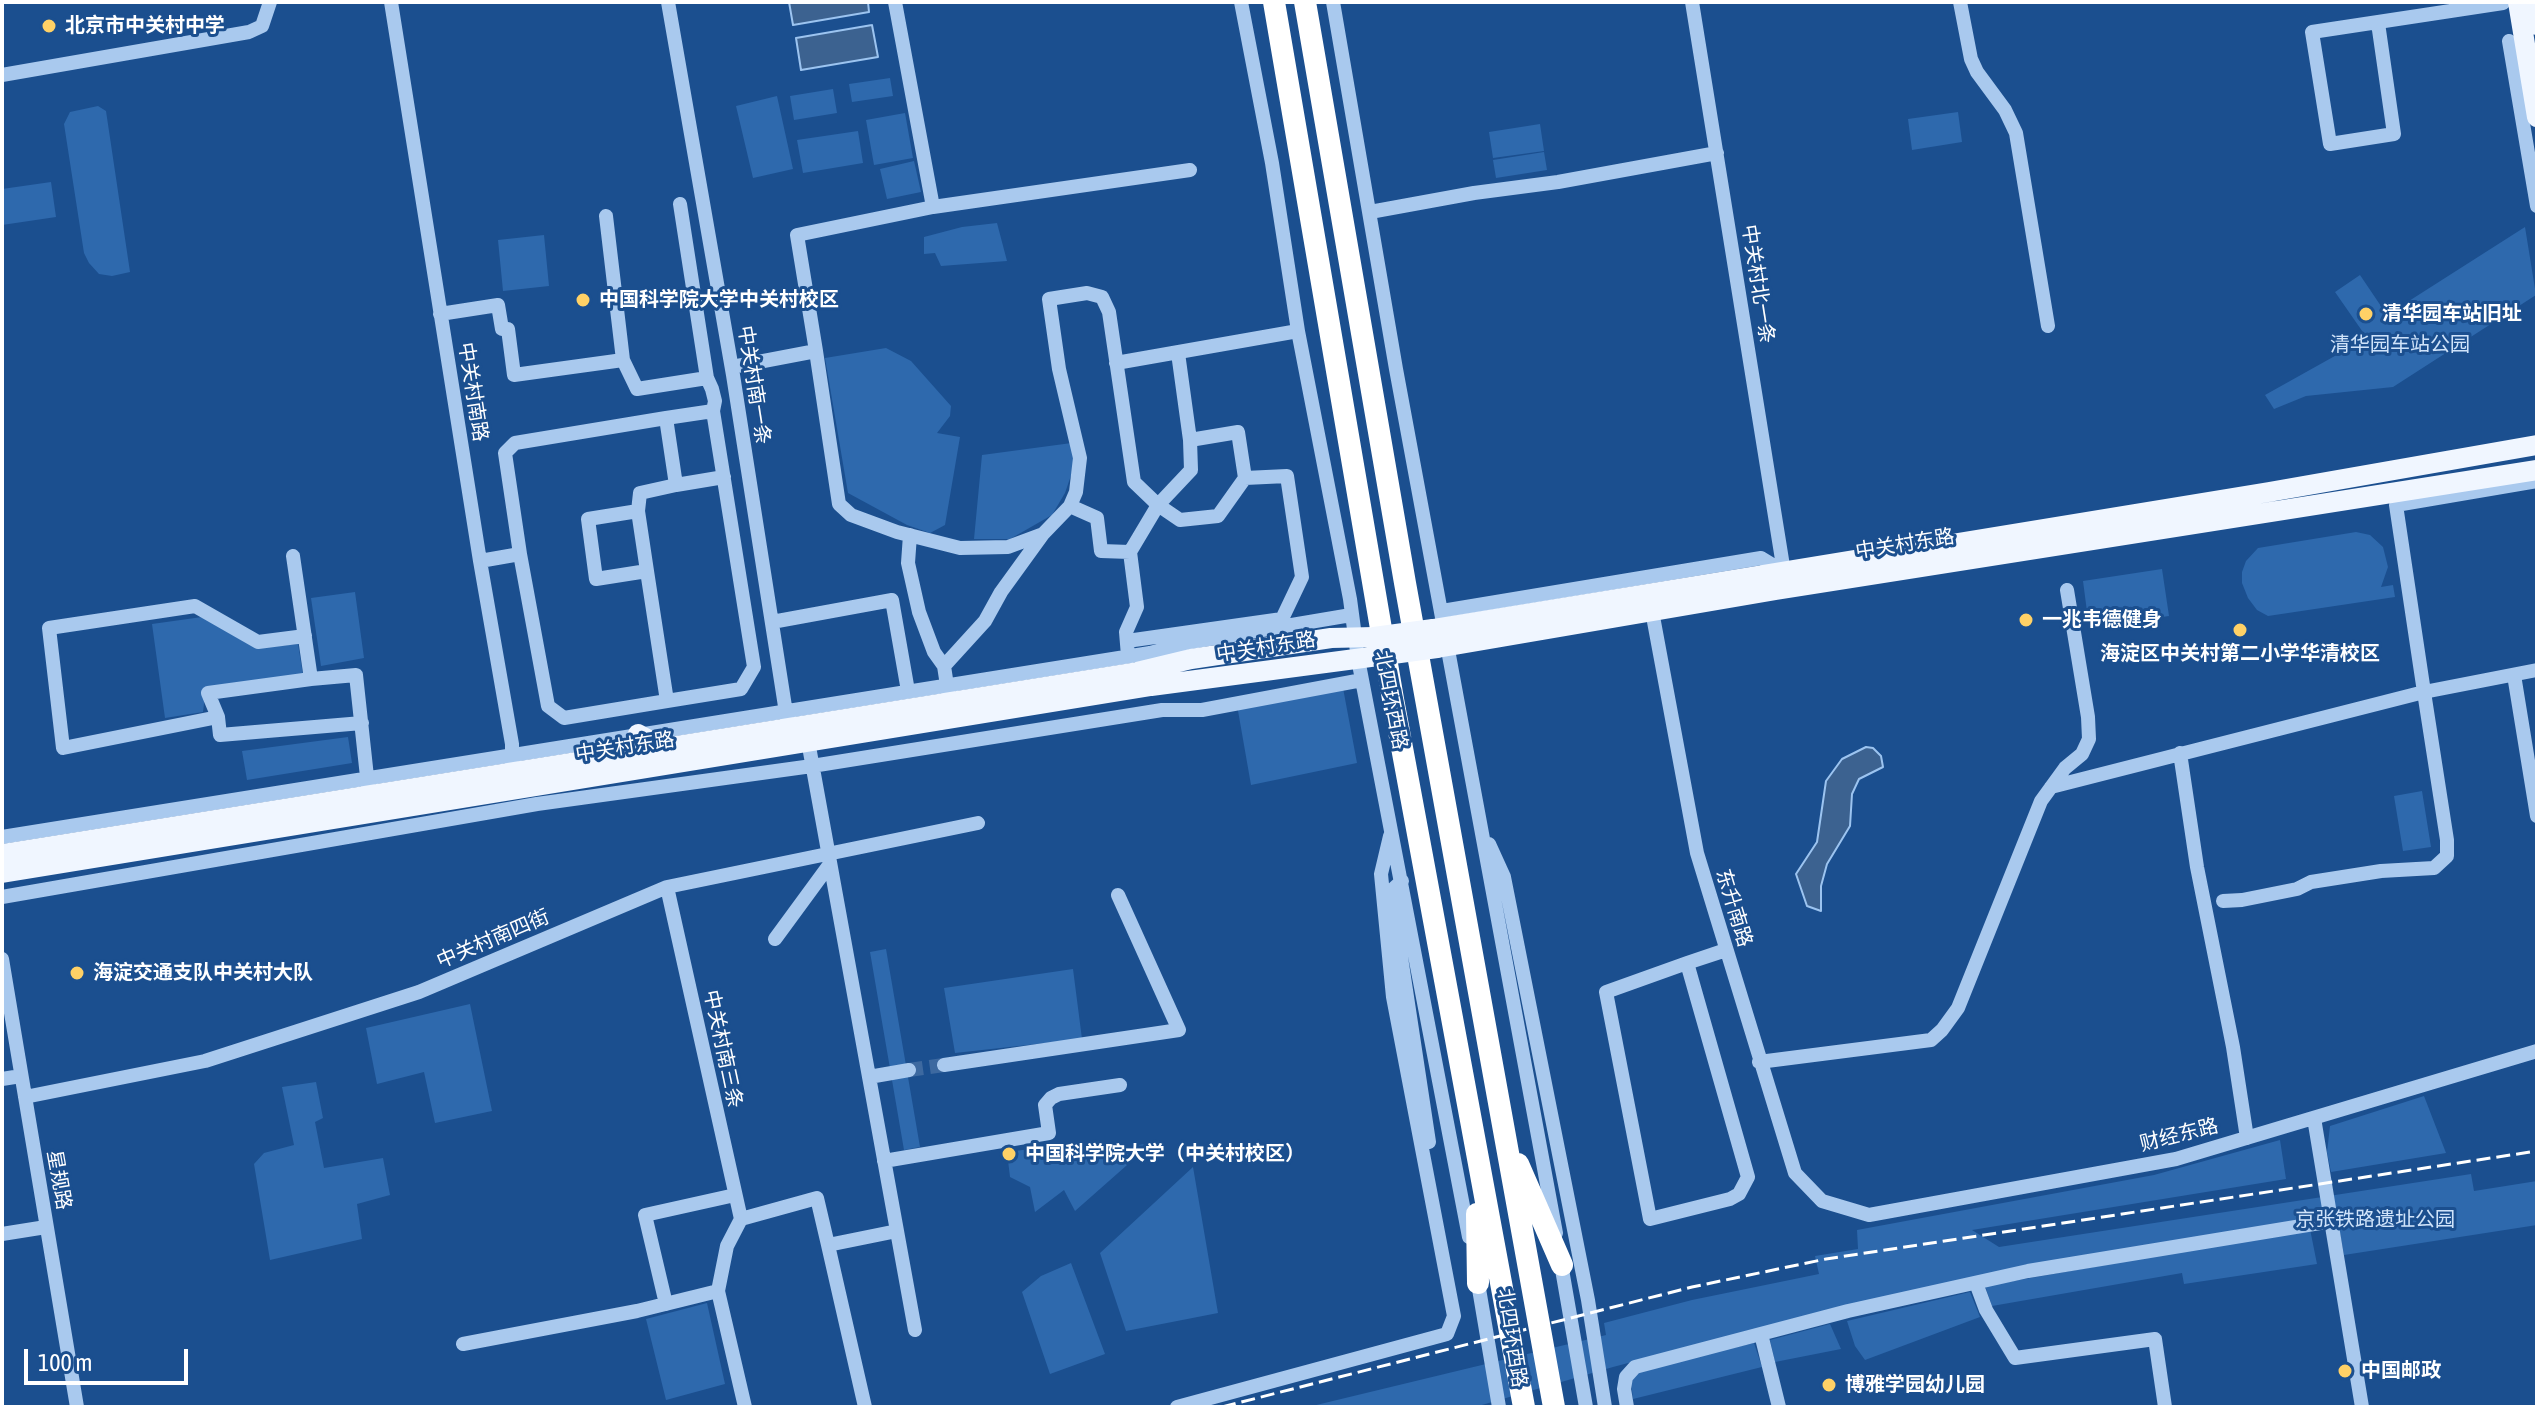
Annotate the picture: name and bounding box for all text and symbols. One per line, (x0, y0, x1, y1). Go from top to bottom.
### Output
place label: 北京市中关村中学 (65, 14, 225, 38)
marker: 北京市中关村中学 (40, 17, 58, 35)
street label: 中关村北一条 (1737, 223, 1779, 345)
place label: 中国科学院大学中关村校区 (599, 288, 839, 312)
marker: 中国科学院大学中关村校区 (574, 291, 592, 309)
place label: 清华园车站旧址 (2382, 302, 2522, 326)
marker: 清华园车站旧址 (2357, 305, 2375, 323)
street label: 中关村南一条 (733, 324, 775, 446)
park label: 清华园车站公园 (2330, 333, 2470, 357)
street label: 中关村南路 (453, 341, 493, 443)
street label: 中关村东路 (1854, 524, 1956, 564)
place label: 一兆韦德健身 (2042, 608, 2162, 632)
marker: 一兆韦德健身 (2017, 611, 2035, 629)
marker: 海淀区中关村第二小学华清校区 (2231, 621, 2249, 639)
street label: 中关村东路 (1215, 627, 1317, 667)
place label: 海淀区中关村第二小学华清校区 (2100, 642, 2380, 666)
street label: 北四环西路 (1370, 649, 1412, 751)
street label: 中关村东路 (574, 727, 676, 767)
street label: 东升南路 (1711, 866, 1757, 950)
street label: 中关村南四街 (433, 905, 553, 973)
place label: 海淀交通支队中关村大队 (93, 961, 313, 985)
marker: 海淀交通支队中关村大队 (68, 964, 86, 982)
street label: 中关村南三条 (699, 988, 747, 1110)
street label: 财经东路 (2137, 1114, 2221, 1156)
place label: 中国科学院大学（中关村校区） (1025, 1142, 1305, 1166)
marker: 中国科学院大学（中关村校区） (1000, 1145, 1018, 1163)
street label: 星规路 (42, 1148, 76, 1212)
park label: 京张铁路遗址公园 (2295, 1208, 2455, 1232)
street label: 北四环西路 (1492, 1287, 1532, 1389)
scale bar (28, 1333, 192, 1383)
text: 100 m (38, 1349, 92, 1376)
place label: 中国邮政 (2361, 1359, 2441, 1383)
marker: 中国邮政 (2336, 1362, 2354, 1380)
place label: 博雅学园幼儿园 (1845, 1373, 1985, 1397)
marker: 博雅学园幼儿园 (1820, 1376, 1838, 1394)

